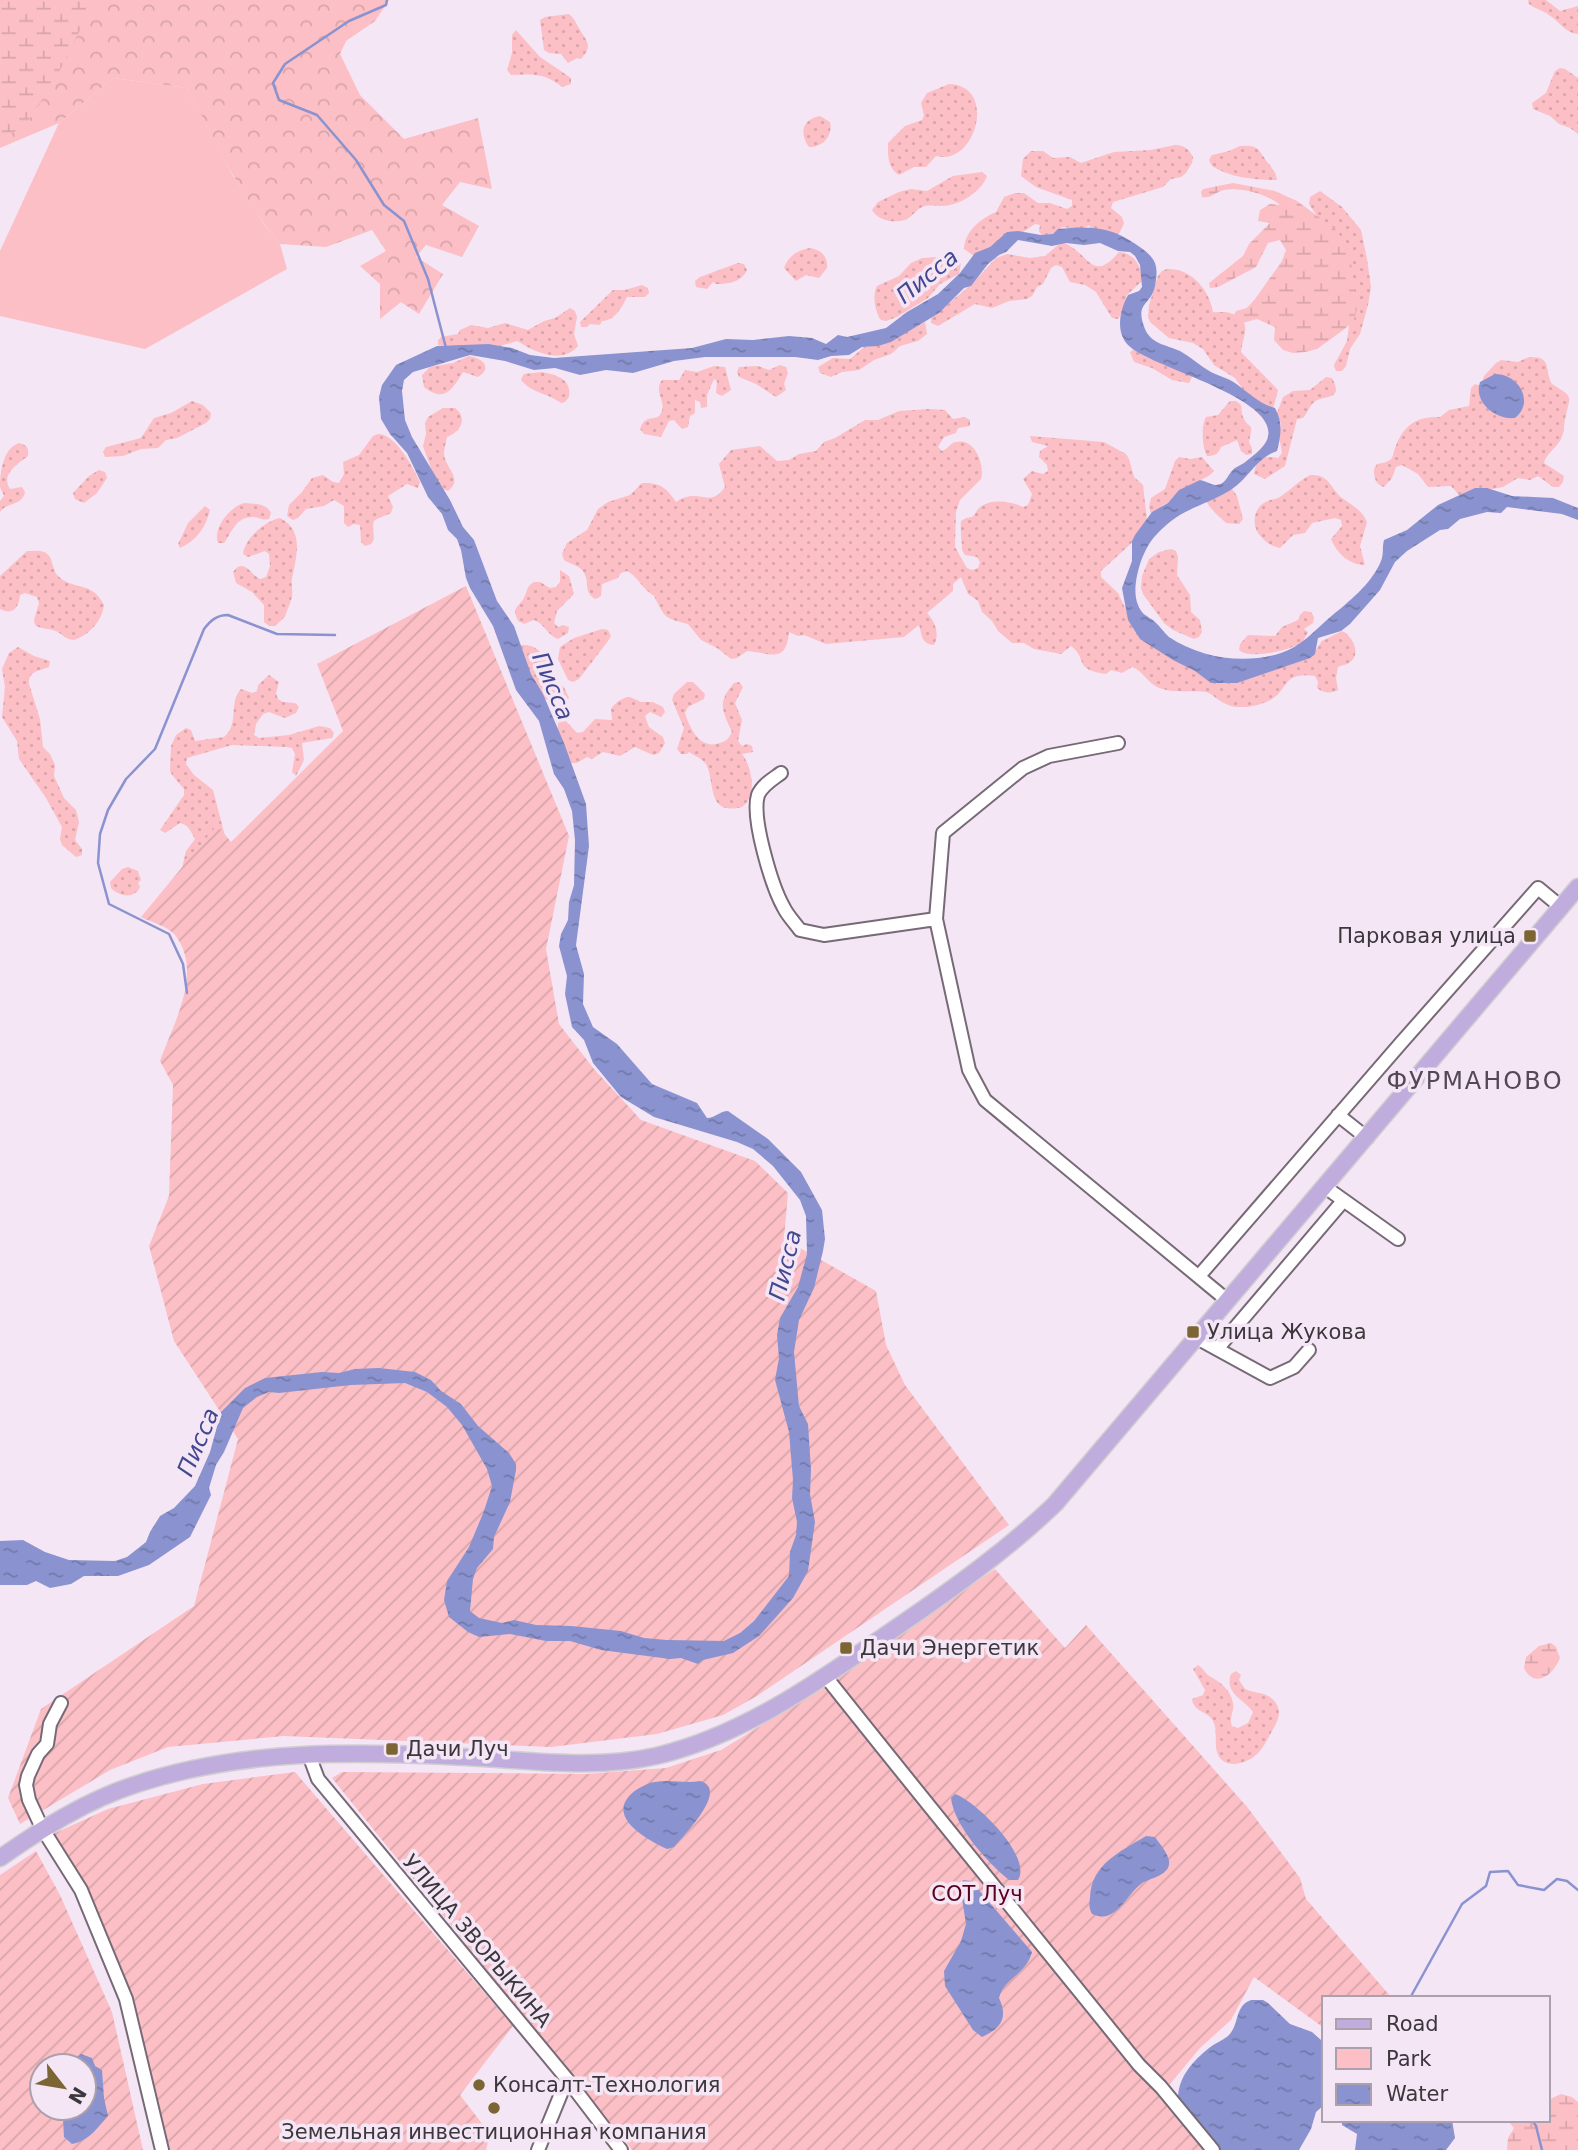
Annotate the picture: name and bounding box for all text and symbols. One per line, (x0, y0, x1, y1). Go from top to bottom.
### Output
water label: Писса (891, 243, 963, 309)
water label: Писса (527, 648, 579, 724)
place label: Парковая улица (1337, 924, 1516, 948)
marker: Парковая улица (1522, 928, 1538, 944)
district label: ФУРМАНОВО (1386, 1067, 1564, 1095)
water label: Писса (764, 1227, 806, 1303)
place label: Улица Жукова (1207, 1320, 1367, 1344)
marker: Улица Жукова (1185, 1324, 1201, 1340)
water label: Писса (172, 1404, 224, 1480)
place label: Дачи Энергетик (860, 1636, 1039, 1660)
marker: Дачи Энергетик (838, 1640, 854, 1656)
place label: Дачи Луч (406, 1737, 509, 1761)
marker: Дачи Луч (384, 1741, 400, 1757)
street label: УЛИЦА ЗВОРЫКИНА (398, 1850, 557, 2033)
park label: СОТ Луч (931, 1882, 1023, 1906)
legend (1322, 1996, 1550, 2122)
text: Road (1386, 2012, 1439, 2036)
text: Park (1386, 2047, 1432, 2071)
north arrow (28, 2052, 98, 2122)
place label: Консалт-Технология (493, 2073, 720, 2097)
marker: Консалт-Технология (471, 2077, 487, 2093)
text: Water (1386, 2082, 1448, 2106)
text: N (64, 2083, 91, 2108)
marker: Земельная инвестиционная компания (486, 2100, 502, 2116)
place label: Земельная инвестиционная компания (281, 2120, 707, 2144)

